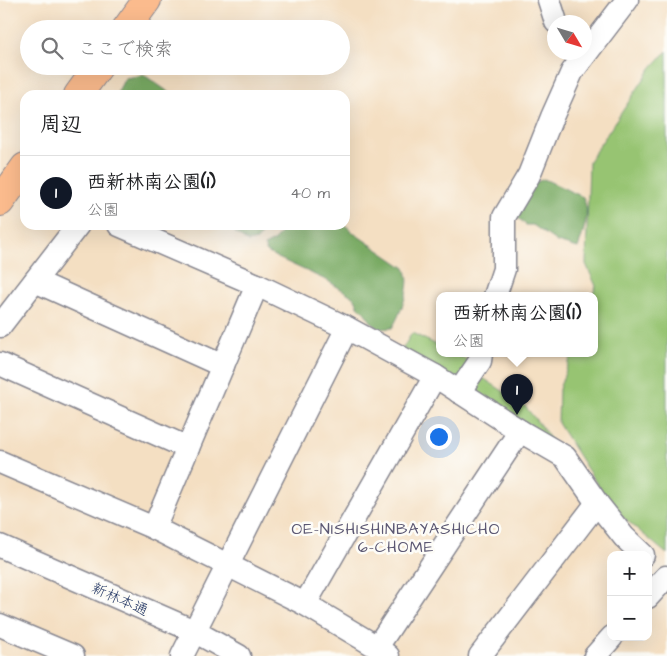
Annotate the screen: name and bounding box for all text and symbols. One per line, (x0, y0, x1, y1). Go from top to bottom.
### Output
north arrow (547, 15, 592, 60)
search box (20, 20, 350, 75)
icon: search (38, 34, 66, 62)
text: ここで検索 (78, 36, 173, 63)
text: 周辺 (40, 110, 82, 139)
text: 西新林南公園(1) (87, 169, 216, 196)
text: 1 (55, 182, 57, 204)
text: 40 m (290, 182, 330, 204)
text: 公園 (87, 199, 119, 221)
popup (436, 292, 598, 357)
text: 西新林南公園(1) (453, 300, 581, 327)
text: 公園 (453, 330, 485, 352)
pin: 1 (501, 374, 533, 415)
your location (426, 424, 452, 450)
district label: OE-NISHISHINBAYASHICHO 6-CHOME (292, 518, 500, 558)
map controls (607, 551, 652, 641)
button: + (607, 551, 652, 596)
street label: 新林本通 (88, 578, 151, 621)
button: − (607, 596, 652, 641)

